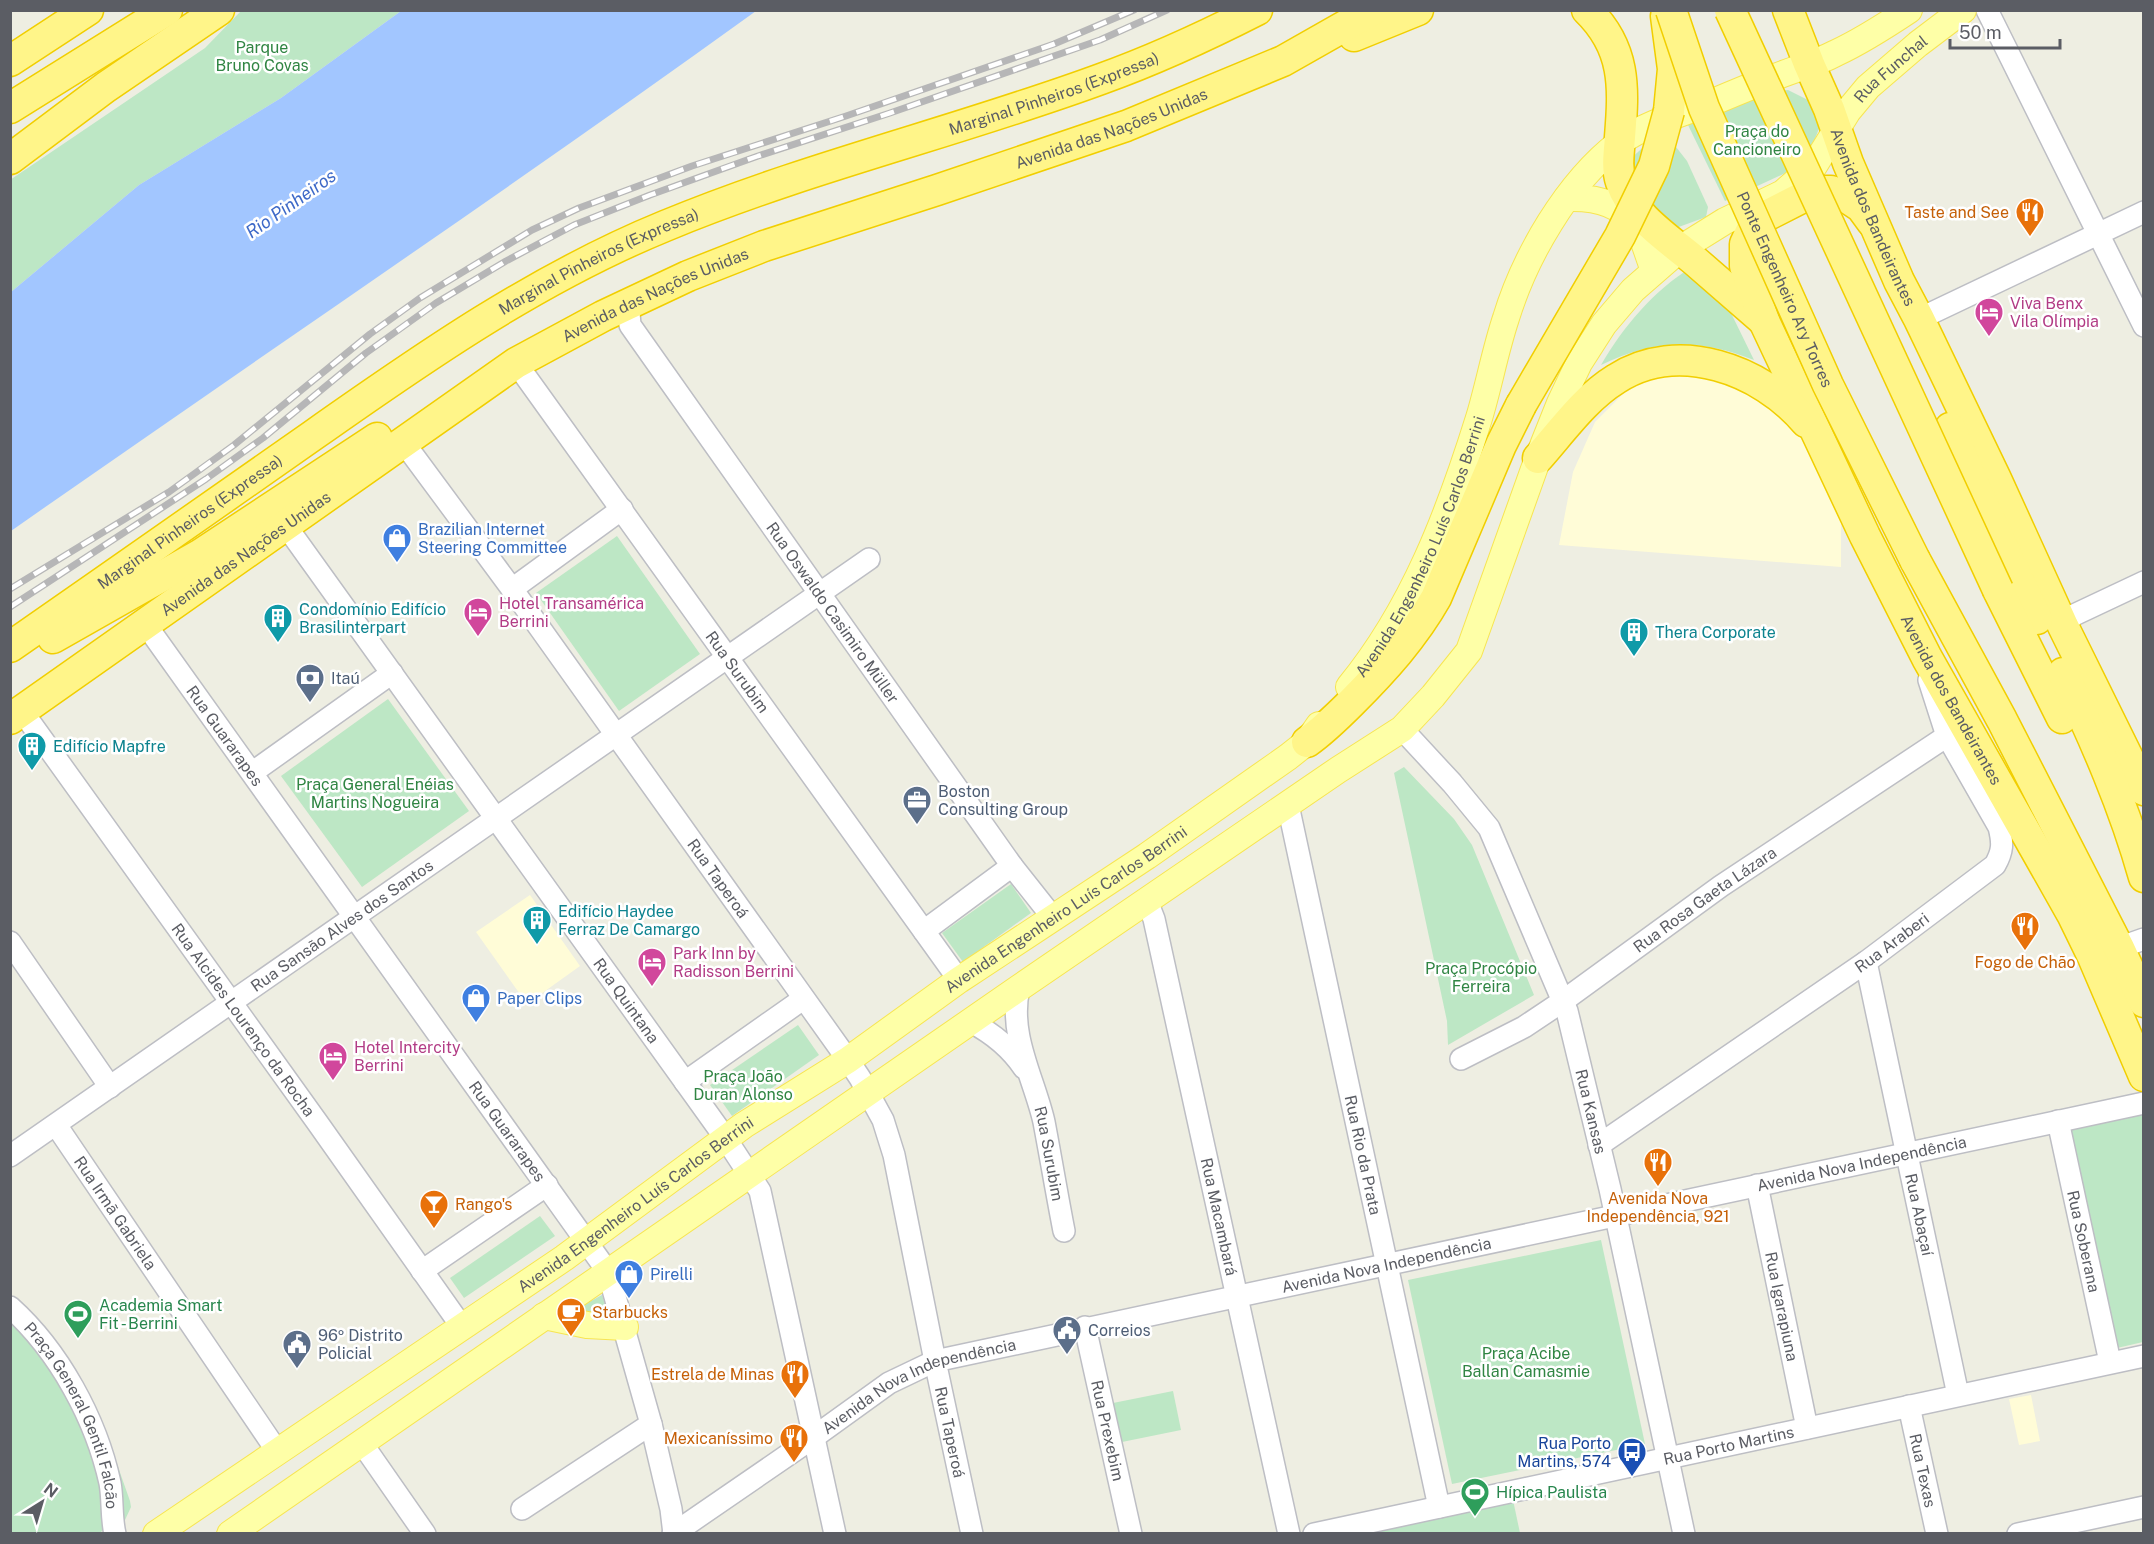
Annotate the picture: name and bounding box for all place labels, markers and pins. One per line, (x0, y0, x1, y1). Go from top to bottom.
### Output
restaurant icon: Taste and See (2014, 196, 2046, 238)
place label: Taste and See (1905, 203, 2009, 222)
place label: Viva Benx Vila Olímpia (2010, 294, 2099, 331)
hotel icon: Viva Benx Vila Olímpia (1973, 296, 2005, 338)
place label: Brazilian Internet Steering Committee (418, 520, 567, 557)
shop icon: Brazilian Internet Steering Committee (381, 522, 413, 564)
place label: Hotel Transamérica Berrini (499, 594, 644, 631)
hotel icon: Hotel Transamérica Berrini (462, 596, 494, 638)
place label: Condomínio Edifício Brasilinterpart (299, 600, 446, 637)
building icon: Condomínio Edifício Brasilinterpart (262, 602, 294, 644)
building icon: Thera Corporate (1618, 616, 1650, 658)
place label: Thera Corporate (1655, 623, 1776, 642)
bank icon: Itaú (294, 662, 326, 704)
place label: Itaú (331, 669, 360, 688)
building icon: Edifício Mapfre (16, 730, 48, 772)
place label: Edifício Mapfre (53, 737, 166, 756)
place label: Boston Consulting Group (938, 782, 1068, 819)
office icon: Boston Consulting Group (901, 784, 933, 826)
place label: Edifício Haydee Ferraz De Camargo (558, 902, 700, 939)
building icon: Edifício Haydee Ferraz De Camargo (521, 904, 553, 946)
restaurant icon: Fogo de Chão (2009, 910, 2041, 952)
place label: Park Inn by Radisson Berrini (673, 944, 794, 981)
hotel icon: Park Inn by Radisson Berrini (636, 946, 668, 988)
place label: Fogo de Chão (1974, 953, 2076, 972)
shop icon: Paper Clips (460, 982, 492, 1024)
place label: Paper Clips (497, 989, 582, 1008)
place label: Hotel Intercity Berrini (354, 1038, 461, 1075)
hotel icon: Hotel Intercity Berrini (317, 1040, 349, 1082)
restaurant icon: Avenida Nova Independência, 921 (1642, 1146, 1674, 1188)
bar icon: Rango's (418, 1188, 450, 1230)
place label: Avenida Nova Independência, 921 (1586, 1189, 1730, 1226)
place label: Rango's (455, 1195, 512, 1214)
shop icon: Pirelli (613, 1258, 645, 1300)
place label: Pirelli (650, 1265, 693, 1284)
place label: Academia Smart Fit - Berrini (99, 1296, 222, 1333)
cafe icon: Starbucks (555, 1296, 587, 1338)
sports icon: Academia Smart Fit - Berrini (62, 1298, 94, 1340)
place label: Starbucks (592, 1303, 668, 1322)
public building icon: Correios (1051, 1314, 1083, 1356)
place label: Correios (1088, 1321, 1151, 1340)
place label: 96º Distrito Policial (318, 1326, 403, 1363)
public building icon: 96º Distrito Policial (281, 1328, 313, 1370)
restaurant icon: Estrela de Minas (779, 1358, 811, 1400)
place label: Estrela de Minas (651, 1365, 774, 1384)
restaurant icon: Mexicaníssimo (778, 1422, 810, 1464)
place label: Mexicaníssimo (664, 1429, 773, 1448)
place label: Rua Porto Martins, 574 (1517, 1434, 1611, 1471)
bus stop icon: Rua Porto Martins, 574 (1616, 1436, 1648, 1478)
sports icon: Hípica Paulista (1459, 1476, 1491, 1518)
place label: Hípica Paulista (1496, 1483, 1607, 1502)

